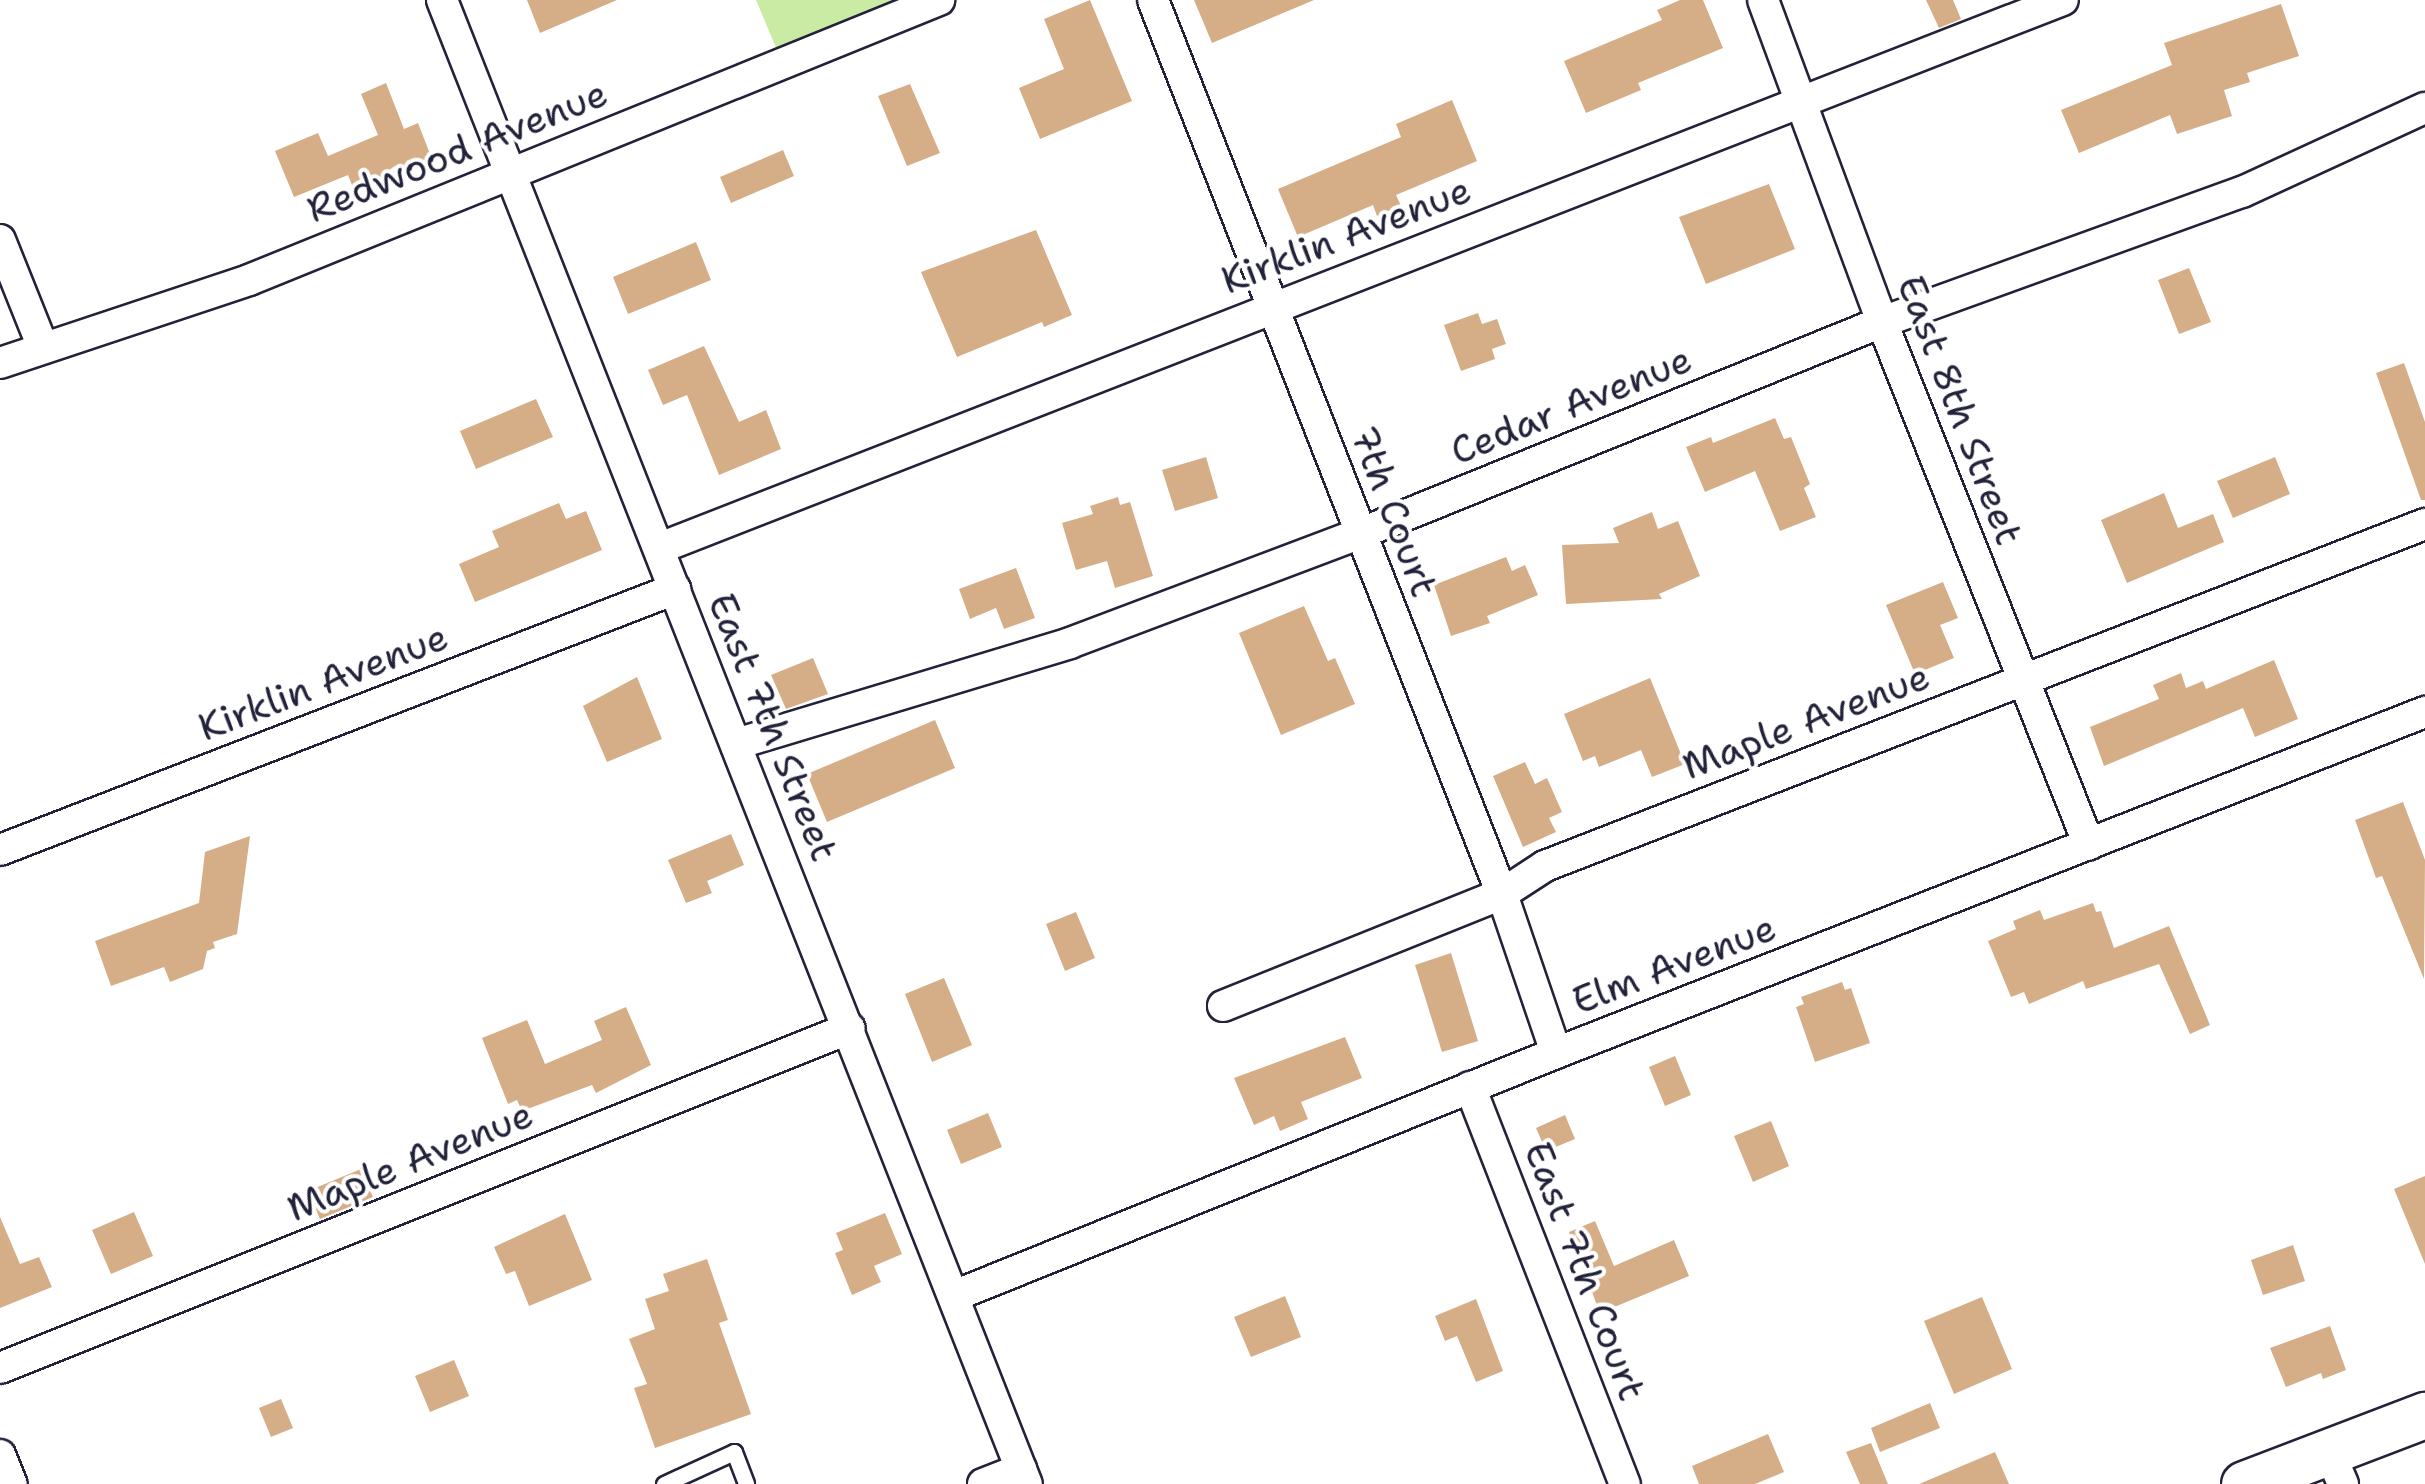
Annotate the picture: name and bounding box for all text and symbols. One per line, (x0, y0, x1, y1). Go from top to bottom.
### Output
street label: Redwood Avenue (300, 70, 614, 232)
street label: Kirklin Avenue (1215, 167, 1477, 303)
street label: East 8th Street (1888, 269, 2032, 551)
street label: Cedar Avenue (1444, 336, 1698, 474)
street label: 7th Court (1341, 419, 1447, 603)
street label: East 7th Street (699, 587, 847, 867)
street label: Kirklin Avenue (192, 614, 454, 750)
street label: Maple Avenue (1676, 653, 1936, 789)
street label: Elm Avenue (1566, 904, 1782, 1024)
street label: Maple Avenue (281, 1091, 539, 1231)
street label: East 7th Court (1515, 1135, 1655, 1407)

